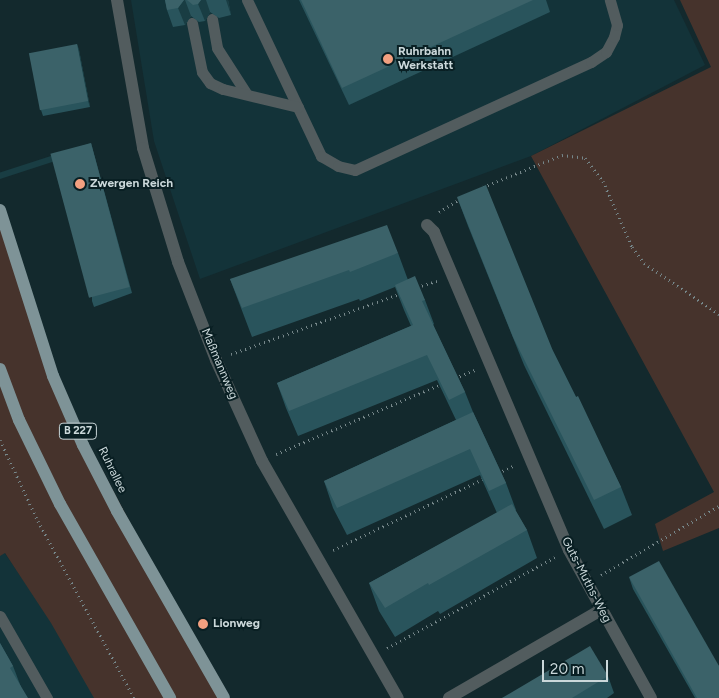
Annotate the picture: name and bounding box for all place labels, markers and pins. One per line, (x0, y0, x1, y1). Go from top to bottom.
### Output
place label: Ruhrbahn Werkstatt (398, 45, 453, 73)
marker: Ruhrbahn Werkstatt (382, 53, 394, 65)
place label: Zwergen Reich (90, 177, 173, 191)
marker: Zwergen Reich (74, 178, 86, 190)
place label: Lionweg (213, 617, 260, 631)
marker: Lionweg (197, 618, 209, 630)

